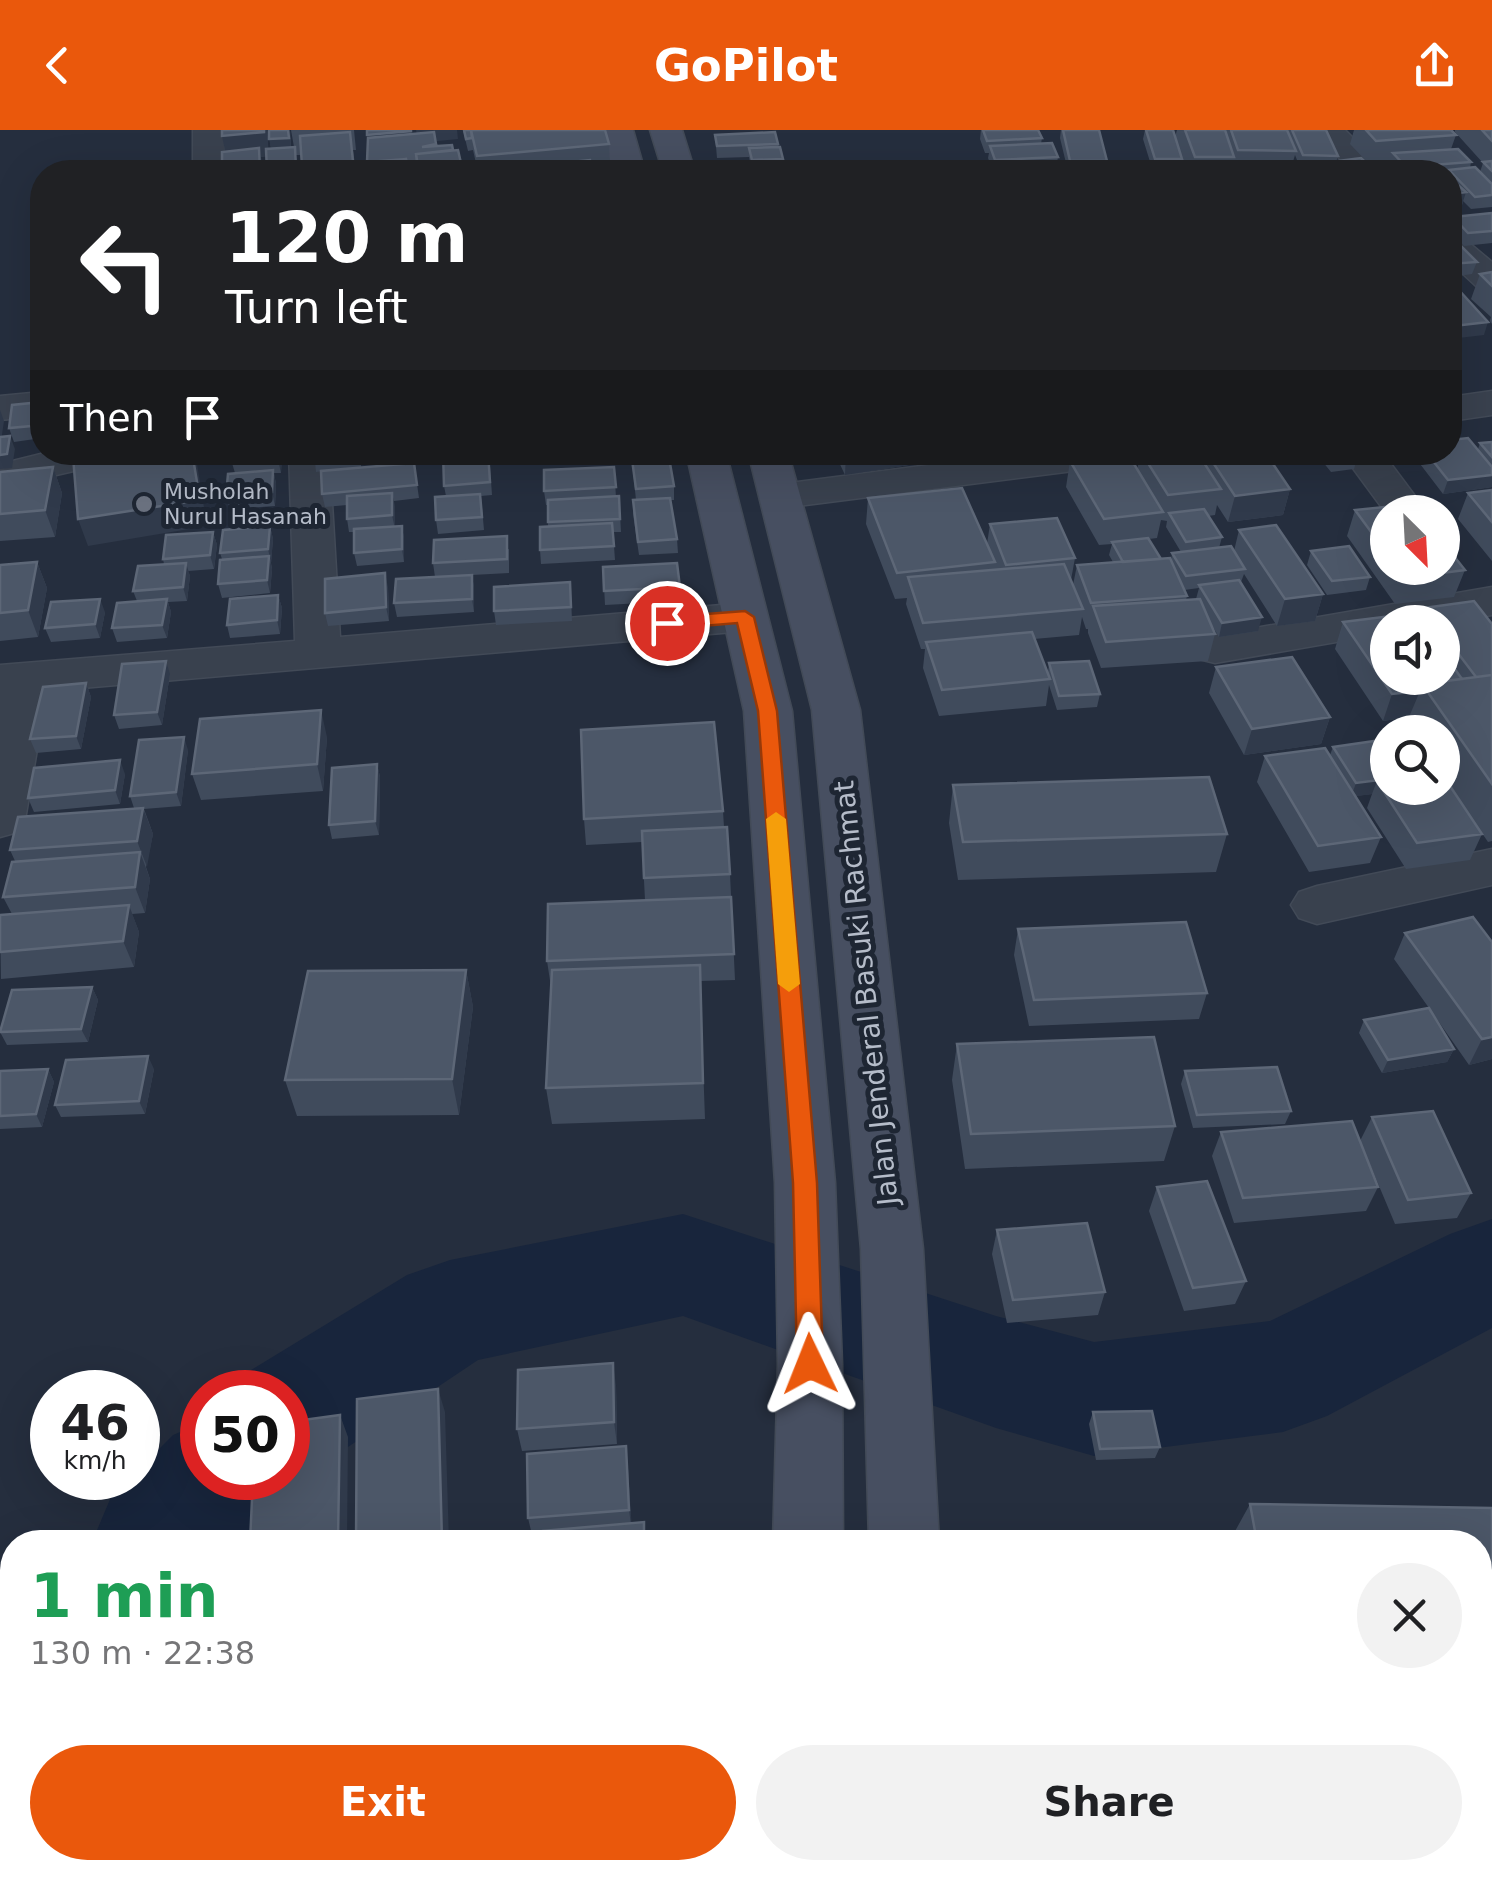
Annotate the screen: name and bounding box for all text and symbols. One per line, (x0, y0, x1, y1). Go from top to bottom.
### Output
icon: back (30, 38, 85, 93)
icon: share (1407, 38, 1462, 93)
text: GoPilot (654, 39, 838, 92)
text: 120 m (225, 197, 468, 279)
icon: left (60, 200, 190, 330)
text: Turn left (225, 281, 408, 334)
icon: arrive (175, 390, 230, 445)
text: Then (60, 396, 155, 440)
place label: Musholah Nurul Hasanah (164, 479, 327, 529)
marker: Musholah Nurul Hasanah (133, 493, 155, 515)
north arrow (1370, 495, 1460, 585)
map controls (1370, 495, 1460, 805)
pin (625, 581, 710, 666)
icon: arrive (640, 596, 695, 651)
button: sound (1370, 605, 1460, 695)
button: search (1370, 715, 1460, 805)
street label: Jalan Jenderal Basuki Rachmat (827, 779, 905, 1209)
position arrow (758, 1312, 862, 1416)
speed limit sign: 50 (180, 1370, 310, 1500)
text: 46 (60, 1394, 130, 1452)
text: km/h (63, 1446, 127, 1475)
text: 1 min (30, 1561, 218, 1631)
button: close (1357, 1563, 1462, 1668)
text: 130 m · 22:38 (30, 1634, 255, 1672)
button: Exit (30, 1745, 736, 1860)
button: Share (756, 1745, 1462, 1860)

